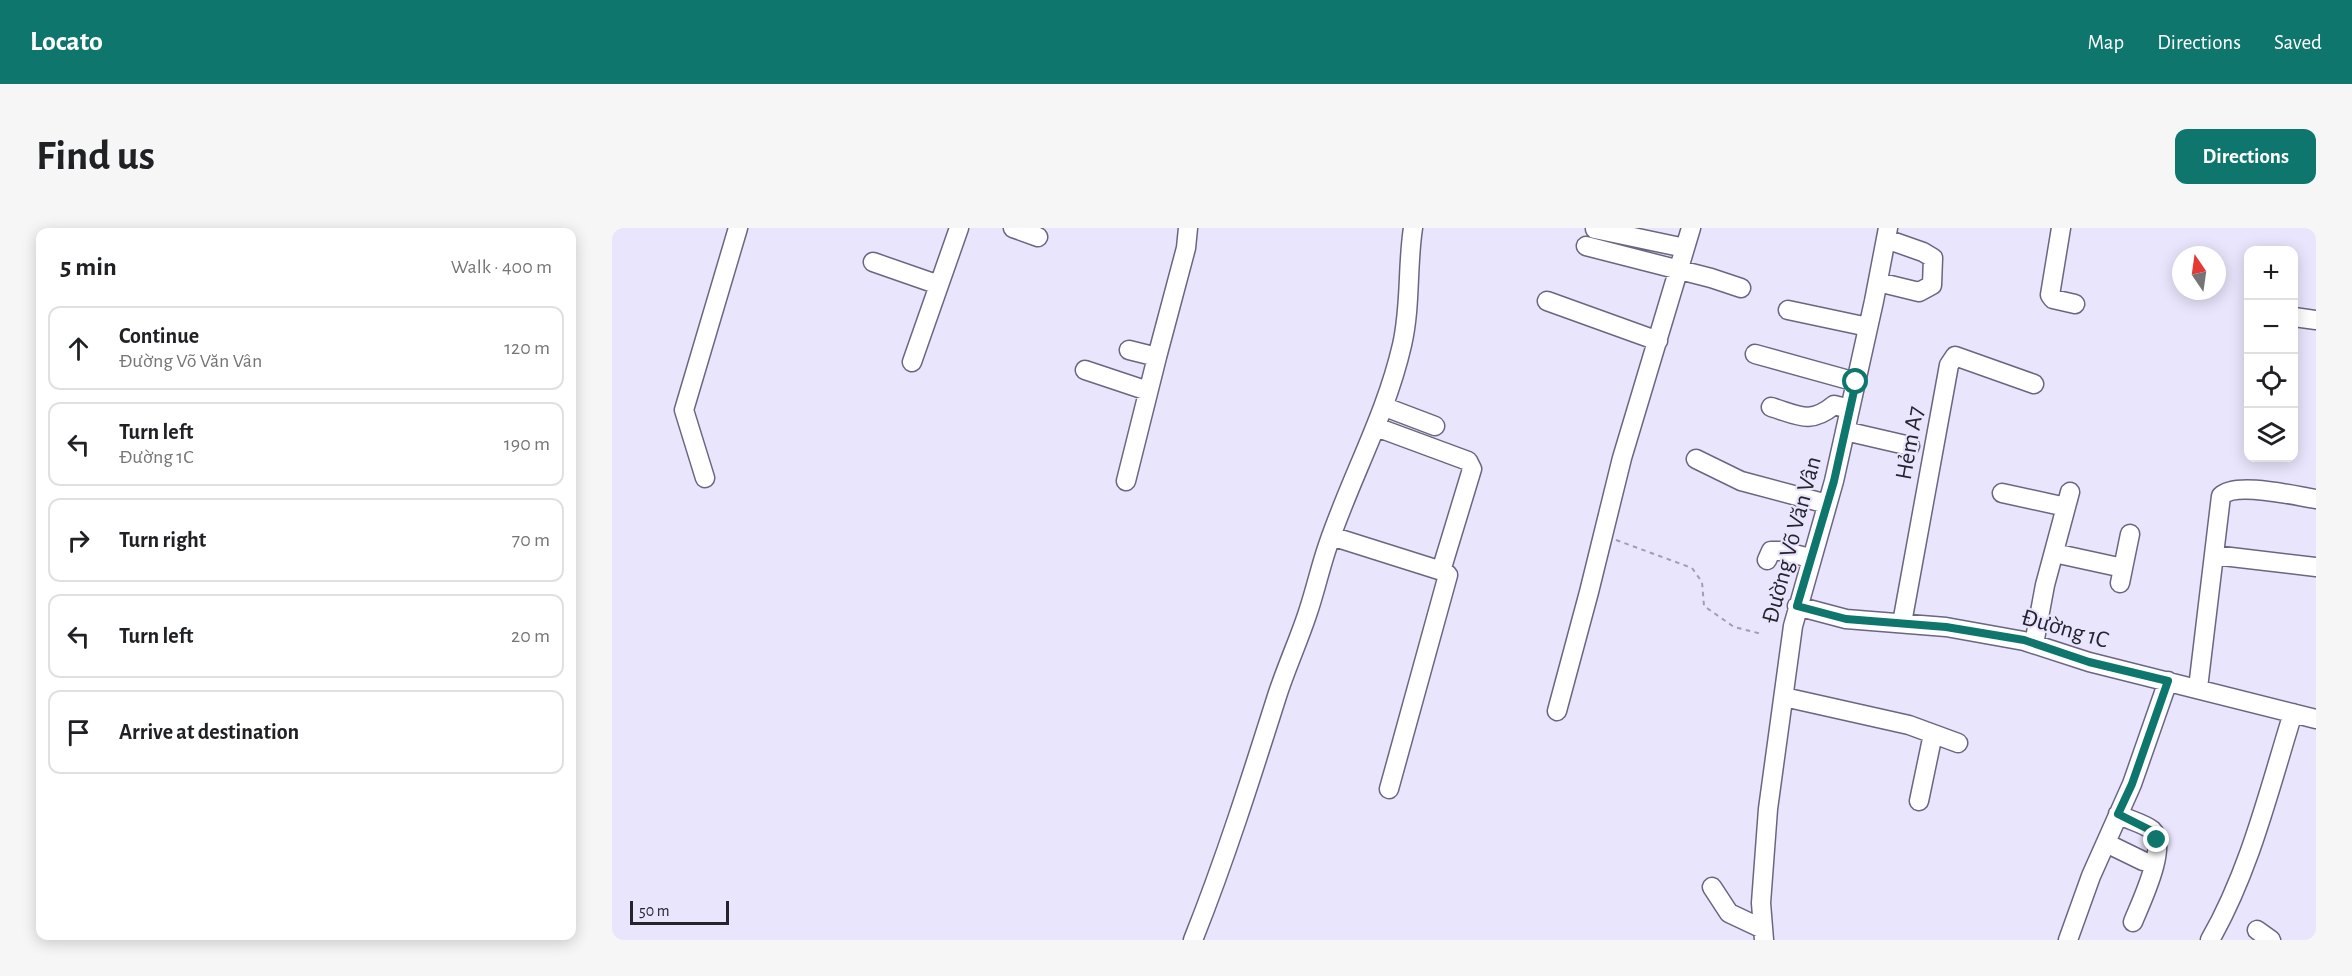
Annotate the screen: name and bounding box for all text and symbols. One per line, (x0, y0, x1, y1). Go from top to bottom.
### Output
text: Locato (30, 28, 103, 56)
text: Map (2088, 32, 2124, 53)
text: Directions (2157, 32, 2241, 53)
text: Saved (2274, 32, 2322, 53)
button: Directions (2175, 129, 2316, 184)
text: Find us (36, 135, 155, 177)
north arrow (2172, 246, 2226, 300)
map controls (2244, 246, 2298, 462)
button: + (2244, 246, 2298, 300)
text: 5 min (60, 254, 117, 280)
text: Walk · 400 m (451, 257, 552, 277)
button: − (2244, 300, 2298, 354)
text: Continue (119, 325, 199, 347)
icon: ahead (62, 332, 95, 365)
text: 120 m (504, 338, 550, 358)
text: Đường Võ Văn Vân (119, 351, 262, 371)
button: locate (2244, 354, 2298, 408)
route start (1842, 368, 1868, 394)
street label: Hẻm A7 (1892, 404, 1928, 482)
button: layers (2244, 408, 2298, 462)
text: Turn left (119, 421, 193, 443)
icon: left (62, 428, 95, 461)
text: 190 m (504, 434, 550, 454)
text: Đường 1C (119, 447, 194, 467)
street label: Đường Võ Văn Vân (1758, 454, 1826, 626)
icon: right (62, 524, 95, 557)
text: Turn right (119, 529, 206, 551)
text: 70 m (512, 530, 550, 550)
street label: Đường 1C (2019, 605, 2111, 653)
icon: left (62, 620, 95, 653)
text: Turn left (119, 625, 193, 647)
text: 20 m (511, 626, 550, 646)
icon: arrive (62, 716, 95, 749)
text: Arrive at destination (119, 721, 299, 743)
route end (2143, 826, 2169, 852)
scale bar (630, 898, 729, 926)
text: 50 m (639, 903, 670, 919)

